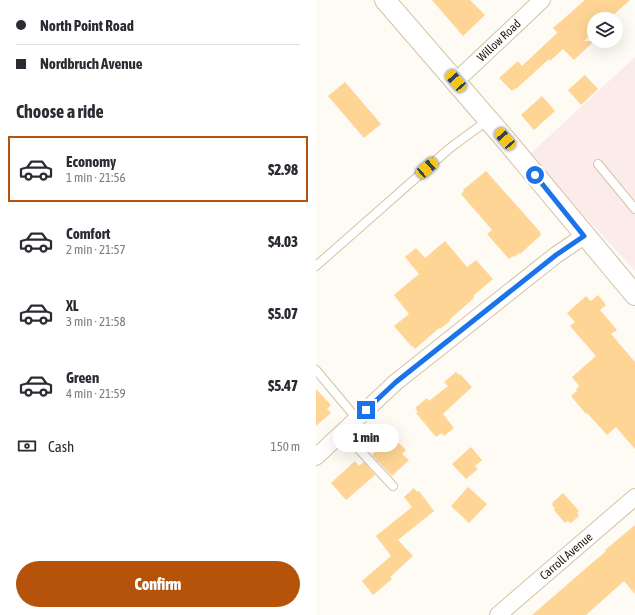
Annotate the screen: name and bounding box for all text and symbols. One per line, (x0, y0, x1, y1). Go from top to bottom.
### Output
map controls (587, 12, 623, 48)
button: layers (587, 12, 623, 48)
text: North Point Road (40, 17, 134, 34)
street label: Willow Road (474, 17, 524, 65)
text: Nordbruch Avenue (40, 55, 143, 72)
car (444, 68, 468, 94)
text: Choose a ride (16, 101, 104, 122)
car (493, 126, 517, 152)
icon: car (18, 151, 54, 187)
text: Economy (66, 153, 116, 170)
car (414, 156, 440, 180)
text: $2.98 (268, 161, 298, 178)
route start (526, 166, 544, 184)
text: 1 min · 21:56 (66, 170, 126, 185)
icon: car (18, 223, 54, 259)
text: Comfort (66, 225, 110, 242)
text: $4.03 (268, 233, 298, 250)
text: 2 min · 21:57 (66, 242, 126, 257)
icon: car (18, 295, 54, 331)
text: XL (66, 297, 79, 314)
text: $5.07 (268, 305, 298, 322)
text: 3 min · 21:58 (66, 314, 126, 329)
icon: car (18, 367, 54, 403)
text: Green (66, 369, 99, 386)
text: $5.47 (268, 377, 298, 394)
text: 4 min · 21:59 (66, 386, 126, 401)
route end (357, 401, 375, 419)
callout: 1 min (333, 424, 399, 452)
text: 1 min (353, 430, 379, 445)
icon: cash (16, 435, 38, 457)
text: Cash (48, 438, 74, 455)
text: 150 m (271, 439, 300, 454)
street label: Carroll Avenue (537, 530, 595, 583)
button: Confirm (16, 561, 300, 607)

